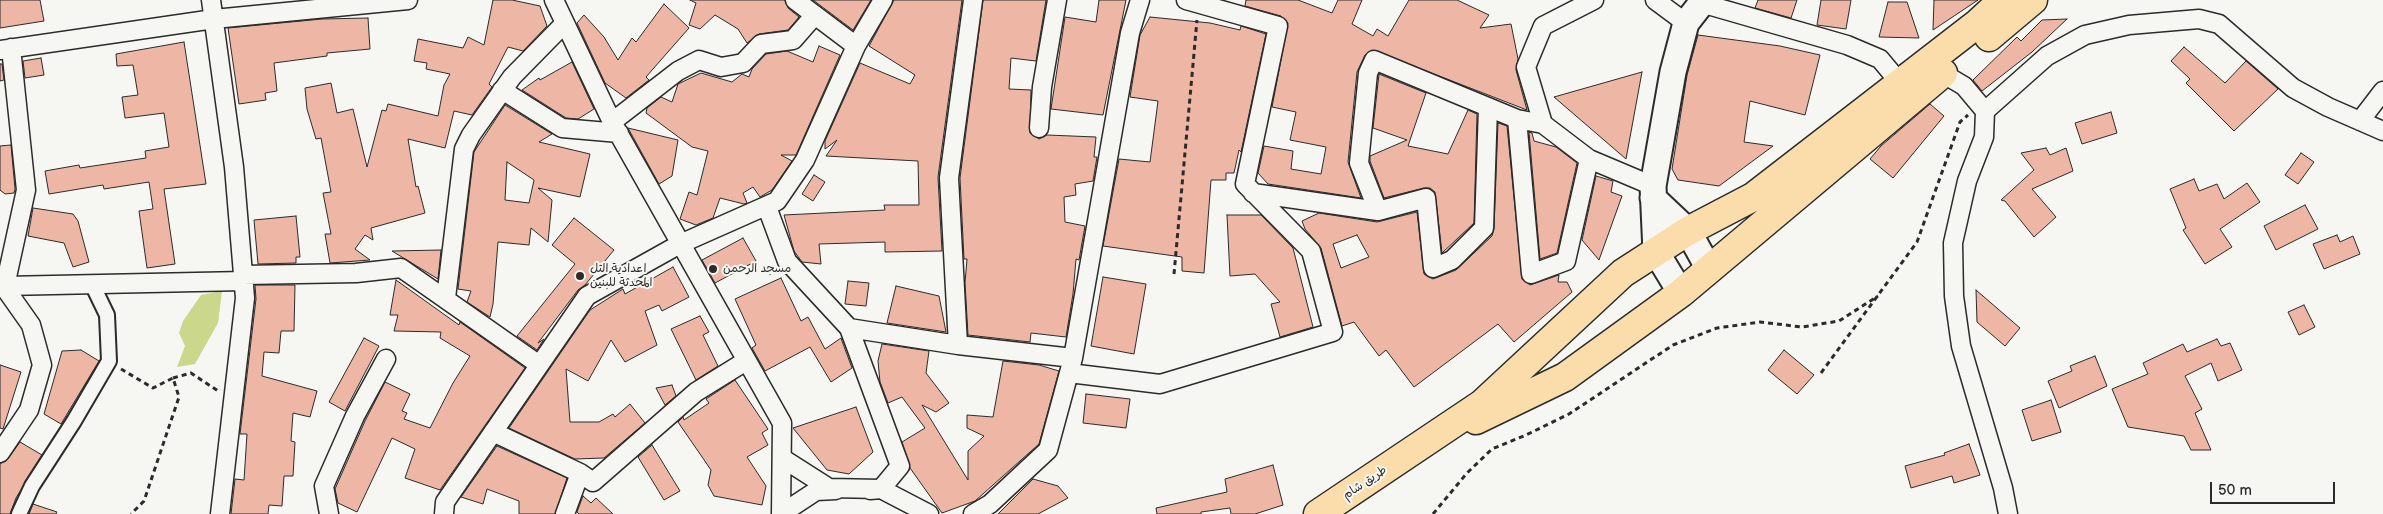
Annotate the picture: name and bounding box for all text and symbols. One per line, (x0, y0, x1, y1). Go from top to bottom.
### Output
place label: اعدادية التل المحدثة للبنين (590, 262, 652, 290)
place label: مسجد الرحمن (723, 262, 791, 276)
marker: مسجد الرحمن (707, 263, 719, 275)
marker: اعدادية التل المحدثة للبنين (574, 270, 586, 282)
street label: طريق شام (1340, 463, 1390, 503)
scale bar (2213, 472, 2338, 504)
text: 50 m (2218, 481, 2252, 500)

